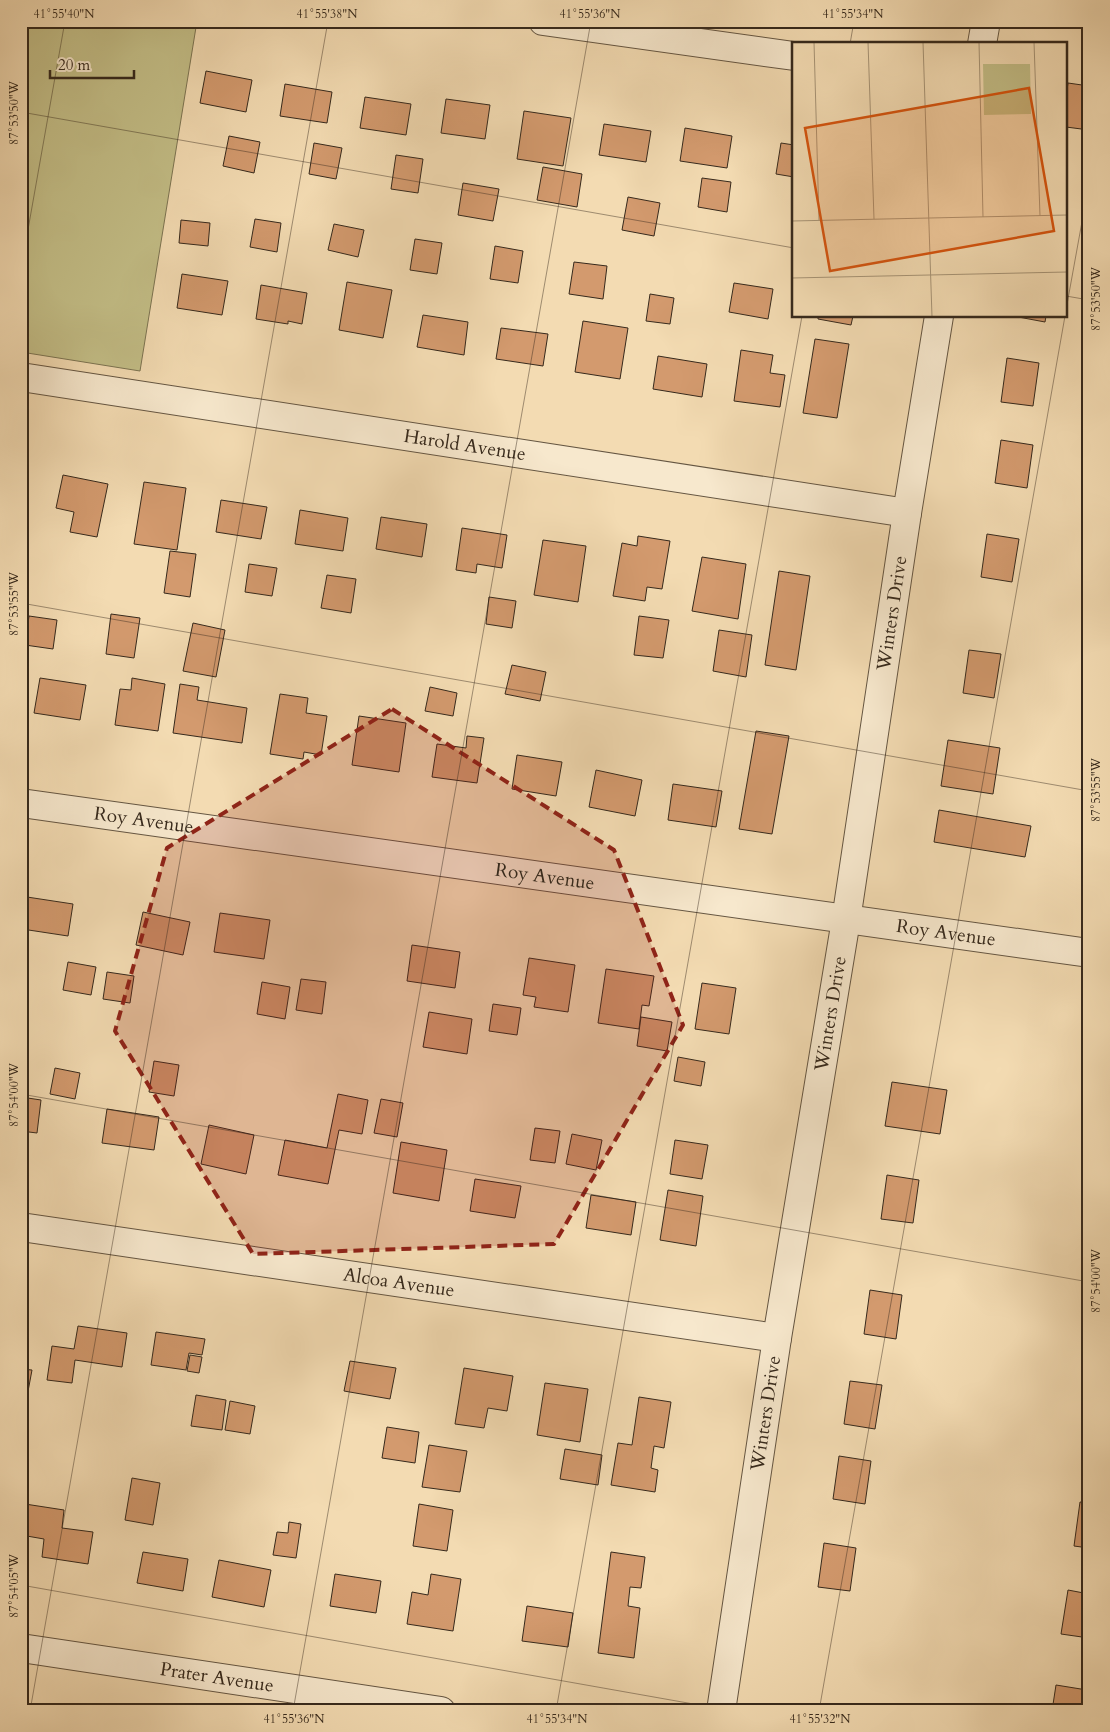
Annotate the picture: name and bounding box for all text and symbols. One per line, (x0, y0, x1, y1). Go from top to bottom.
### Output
text: 41°55'40"N (34, 6, 95, 22)
text: 41°55'38"N (297, 6, 358, 22)
text: 41°55'36"N (560, 6, 621, 22)
text: 41°55'34"N (823, 6, 884, 22)
inset map (792, 42, 1068, 318)
scale bar (50, 48, 134, 80)
text: 20 m (58, 55, 90, 75)
text: 87°53'50"W (6, 80, 22, 145)
text: 87°53'50"W (1088, 266, 1104, 331)
street label: Harold Avenue (402, 423, 528, 467)
street label: Winters Drive (870, 554, 913, 674)
text: 87°53'55"W (6, 571, 22, 636)
text: 87°53'55"W (1088, 757, 1104, 822)
street label: Roy Avenue (92, 800, 195, 840)
street label: Roy Avenue (493, 857, 596, 896)
street label: Roy Avenue (894, 913, 997, 953)
street label: Winters Drive (808, 954, 853, 1074)
text: 87°54'00"W (6, 1062, 22, 1127)
text: 87°54'00"W (1088, 1248, 1104, 1313)
street label: Alcoa Avenue (341, 1261, 456, 1304)
street label: Winters Drive (744, 1354, 787, 1474)
text: 87°54'05"W (6, 1553, 22, 1618)
street label: Prater Avenue (158, 1656, 276, 1699)
text: 41°55'36"N (264, 1711, 325, 1727)
text: 41°55'34"N (527, 1711, 588, 1727)
text: 41°55'32"N (790, 1711, 851, 1727)

